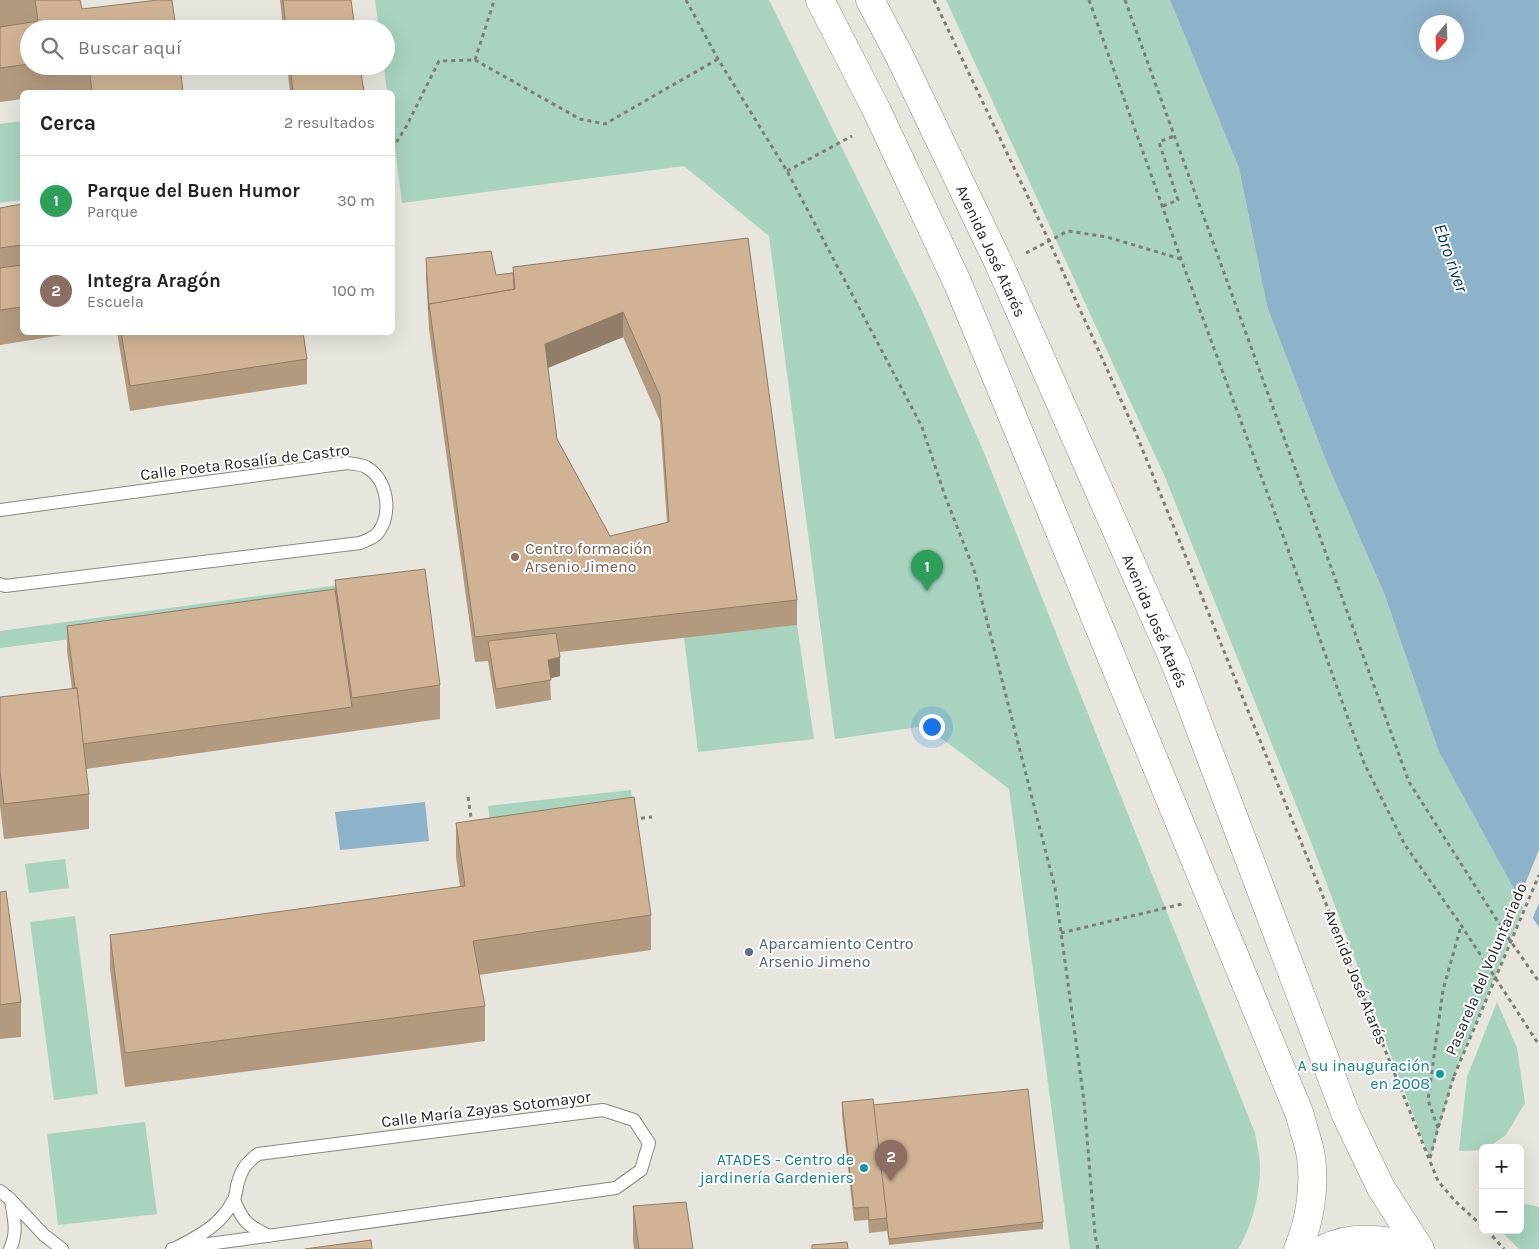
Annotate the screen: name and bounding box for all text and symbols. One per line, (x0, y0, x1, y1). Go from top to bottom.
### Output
north arrow (1419, 15, 1464, 60)
search box (20, 20, 395, 75)
icon: search (38, 34, 66, 62)
text: Buscar aquí (78, 37, 182, 59)
text: Cerca (40, 111, 96, 135)
text: 2 resultados (284, 113, 375, 132)
text: Parque del Buen Humor (87, 180, 300, 202)
street label: Avenida José Atarés (952, 182, 1030, 320)
text: 1 (53, 191, 59, 210)
text: 30 m (337, 191, 375, 210)
text: Parque (87, 202, 138, 221)
water label: Ebro river (1429, 221, 1473, 296)
text: Integra Aragón (87, 270, 221, 292)
text: 2 (51, 281, 61, 300)
text: 100 m (332, 281, 375, 300)
text: Escuela (87, 292, 144, 311)
street label: Calle Poeta Rosalía de Castro (139, 440, 351, 484)
place label: Centro formación Arsenio Jimeno (525, 539, 652, 576)
pin: 1 (911, 550, 943, 591)
marker: Centro formación Arsenio Jimeno (509, 551, 521, 563)
street label: Avenida José Atarés (1118, 551, 1192, 691)
your location (919, 714, 945, 740)
street label: Pasarela del Voluntariado (1441, 880, 1531, 1058)
street label: Avenida José Atarés (1320, 907, 1392, 1047)
place label: Aparcamiento Centro Arsenio Jimeno (759, 934, 914, 971)
marker: Aparcamiento Centro Arsenio Jimeno (743, 946, 755, 958)
place label: A su inauguración en 2008 (1297, 1056, 1430, 1093)
marker: A su inauguración en 2008 (1434, 1068, 1446, 1080)
street label: Calle María Zayas Sotomayor (380, 1087, 592, 1131)
pin: 2 (875, 1140, 907, 1181)
map controls (1479, 1144, 1524, 1234)
button: + (1479, 1144, 1524, 1189)
place label: ATADES - Centro de jardinería Gardeniers (698, 1150, 854, 1187)
marker: ATADES - Centro de jardinería Gardeniers (858, 1162, 870, 1174)
button: − (1479, 1189, 1524, 1234)

